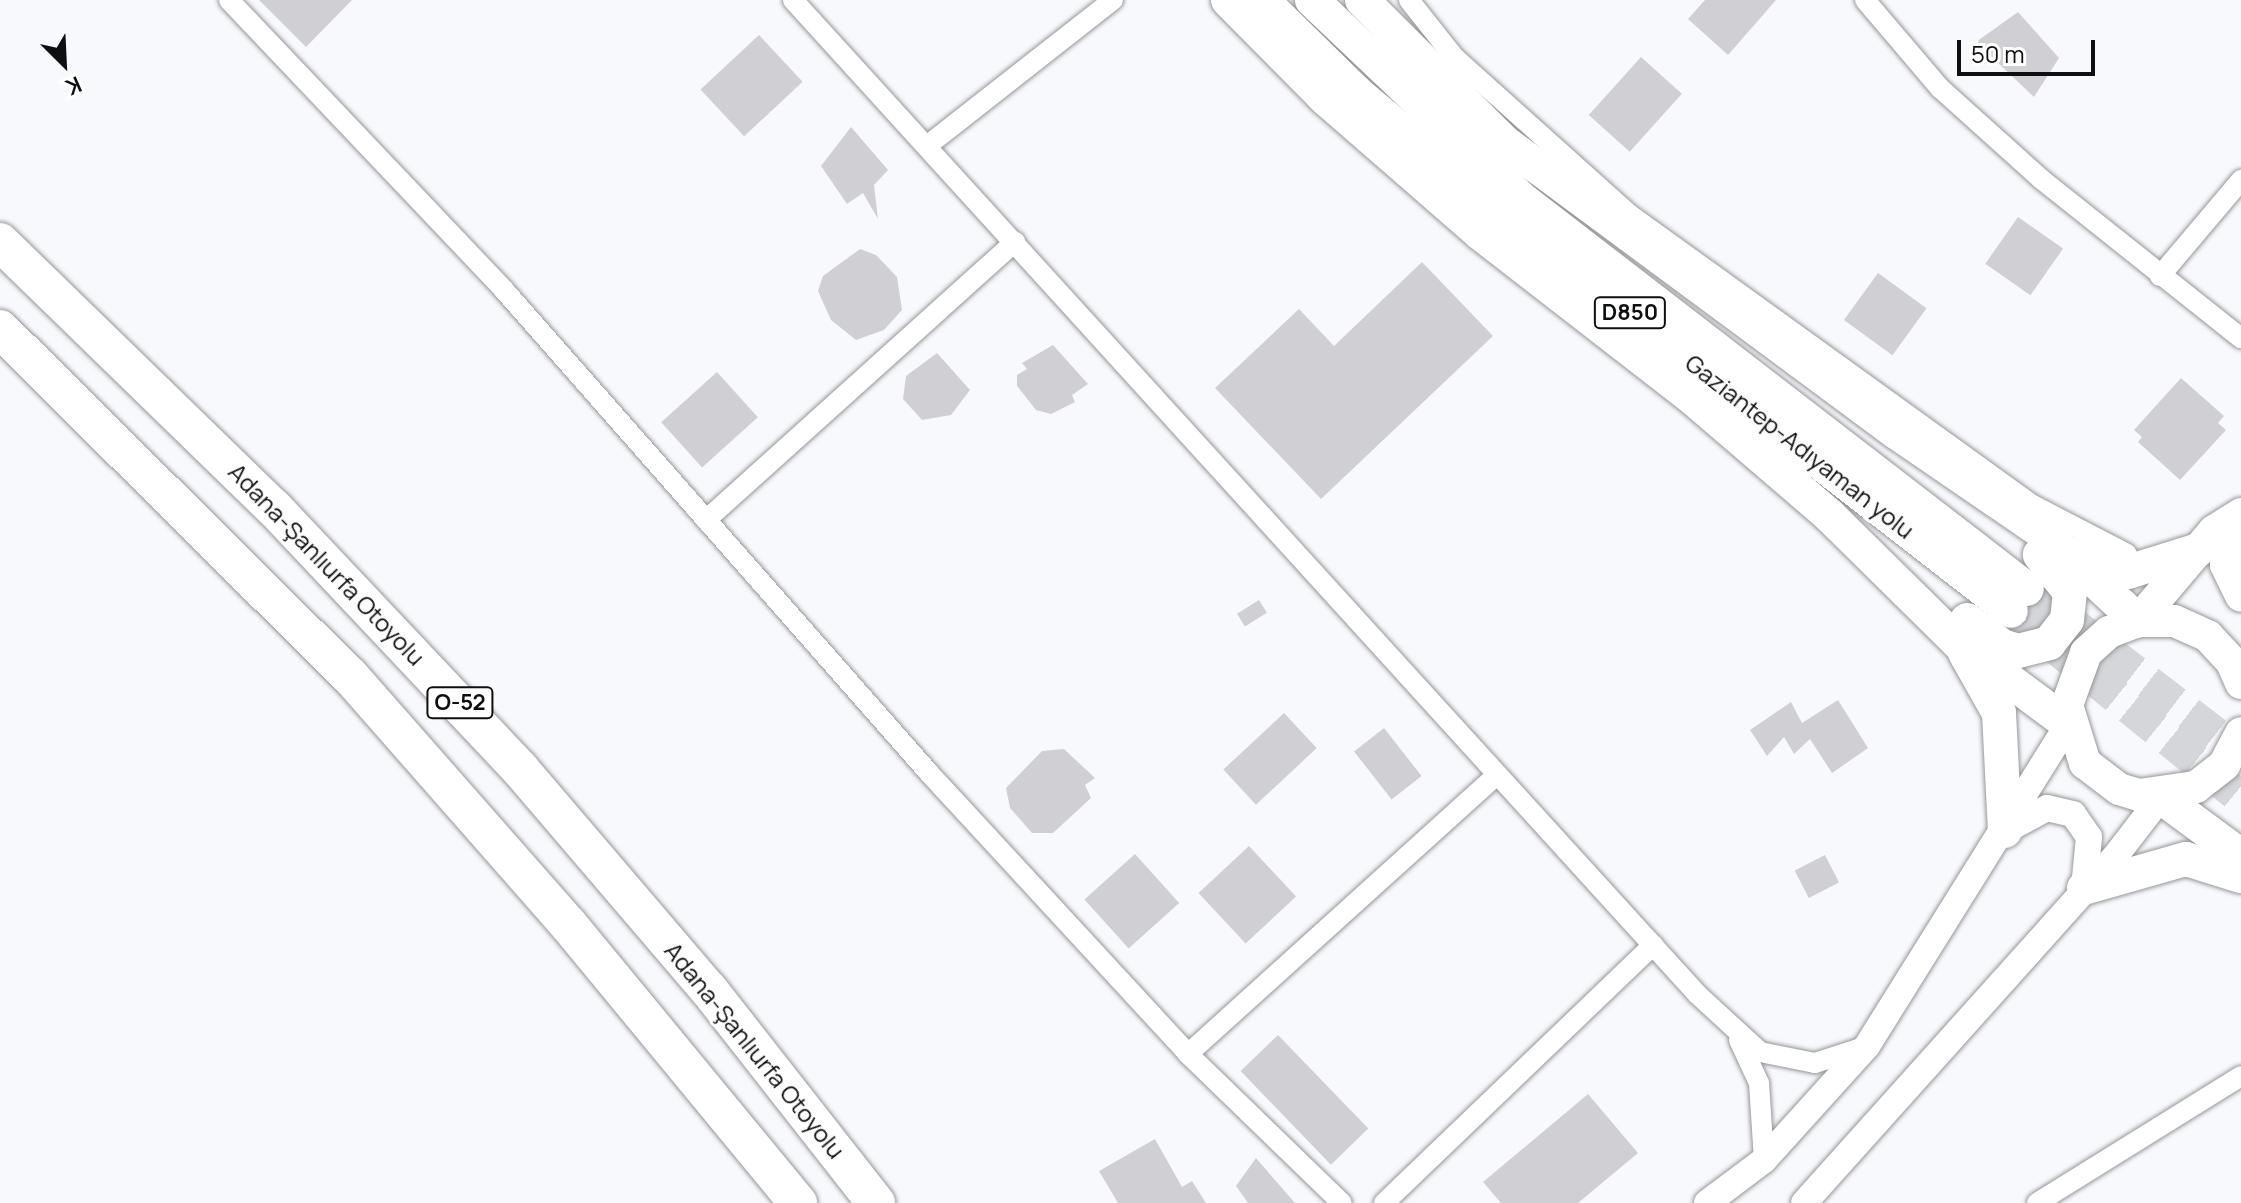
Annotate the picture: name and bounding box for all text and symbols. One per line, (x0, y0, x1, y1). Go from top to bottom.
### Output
north arrow (24, 24, 104, 104)
scale bar (1961, 24, 2099, 74)
text: 50 m (1971, 37, 2025, 70)
text: K (61, 69, 86, 103)
road number: D850 (1592, 295, 1668, 331)
street label: Gaziantep-Adıyaman yolu (1680, 348, 1920, 544)
street label: Adana-Şanlıurfa Otoyolu (223, 457, 431, 671)
road number: O-52 (426, 685, 494, 721)
street label: Adana-Şanlıurfa Otoyolu (659, 936, 851, 1164)

